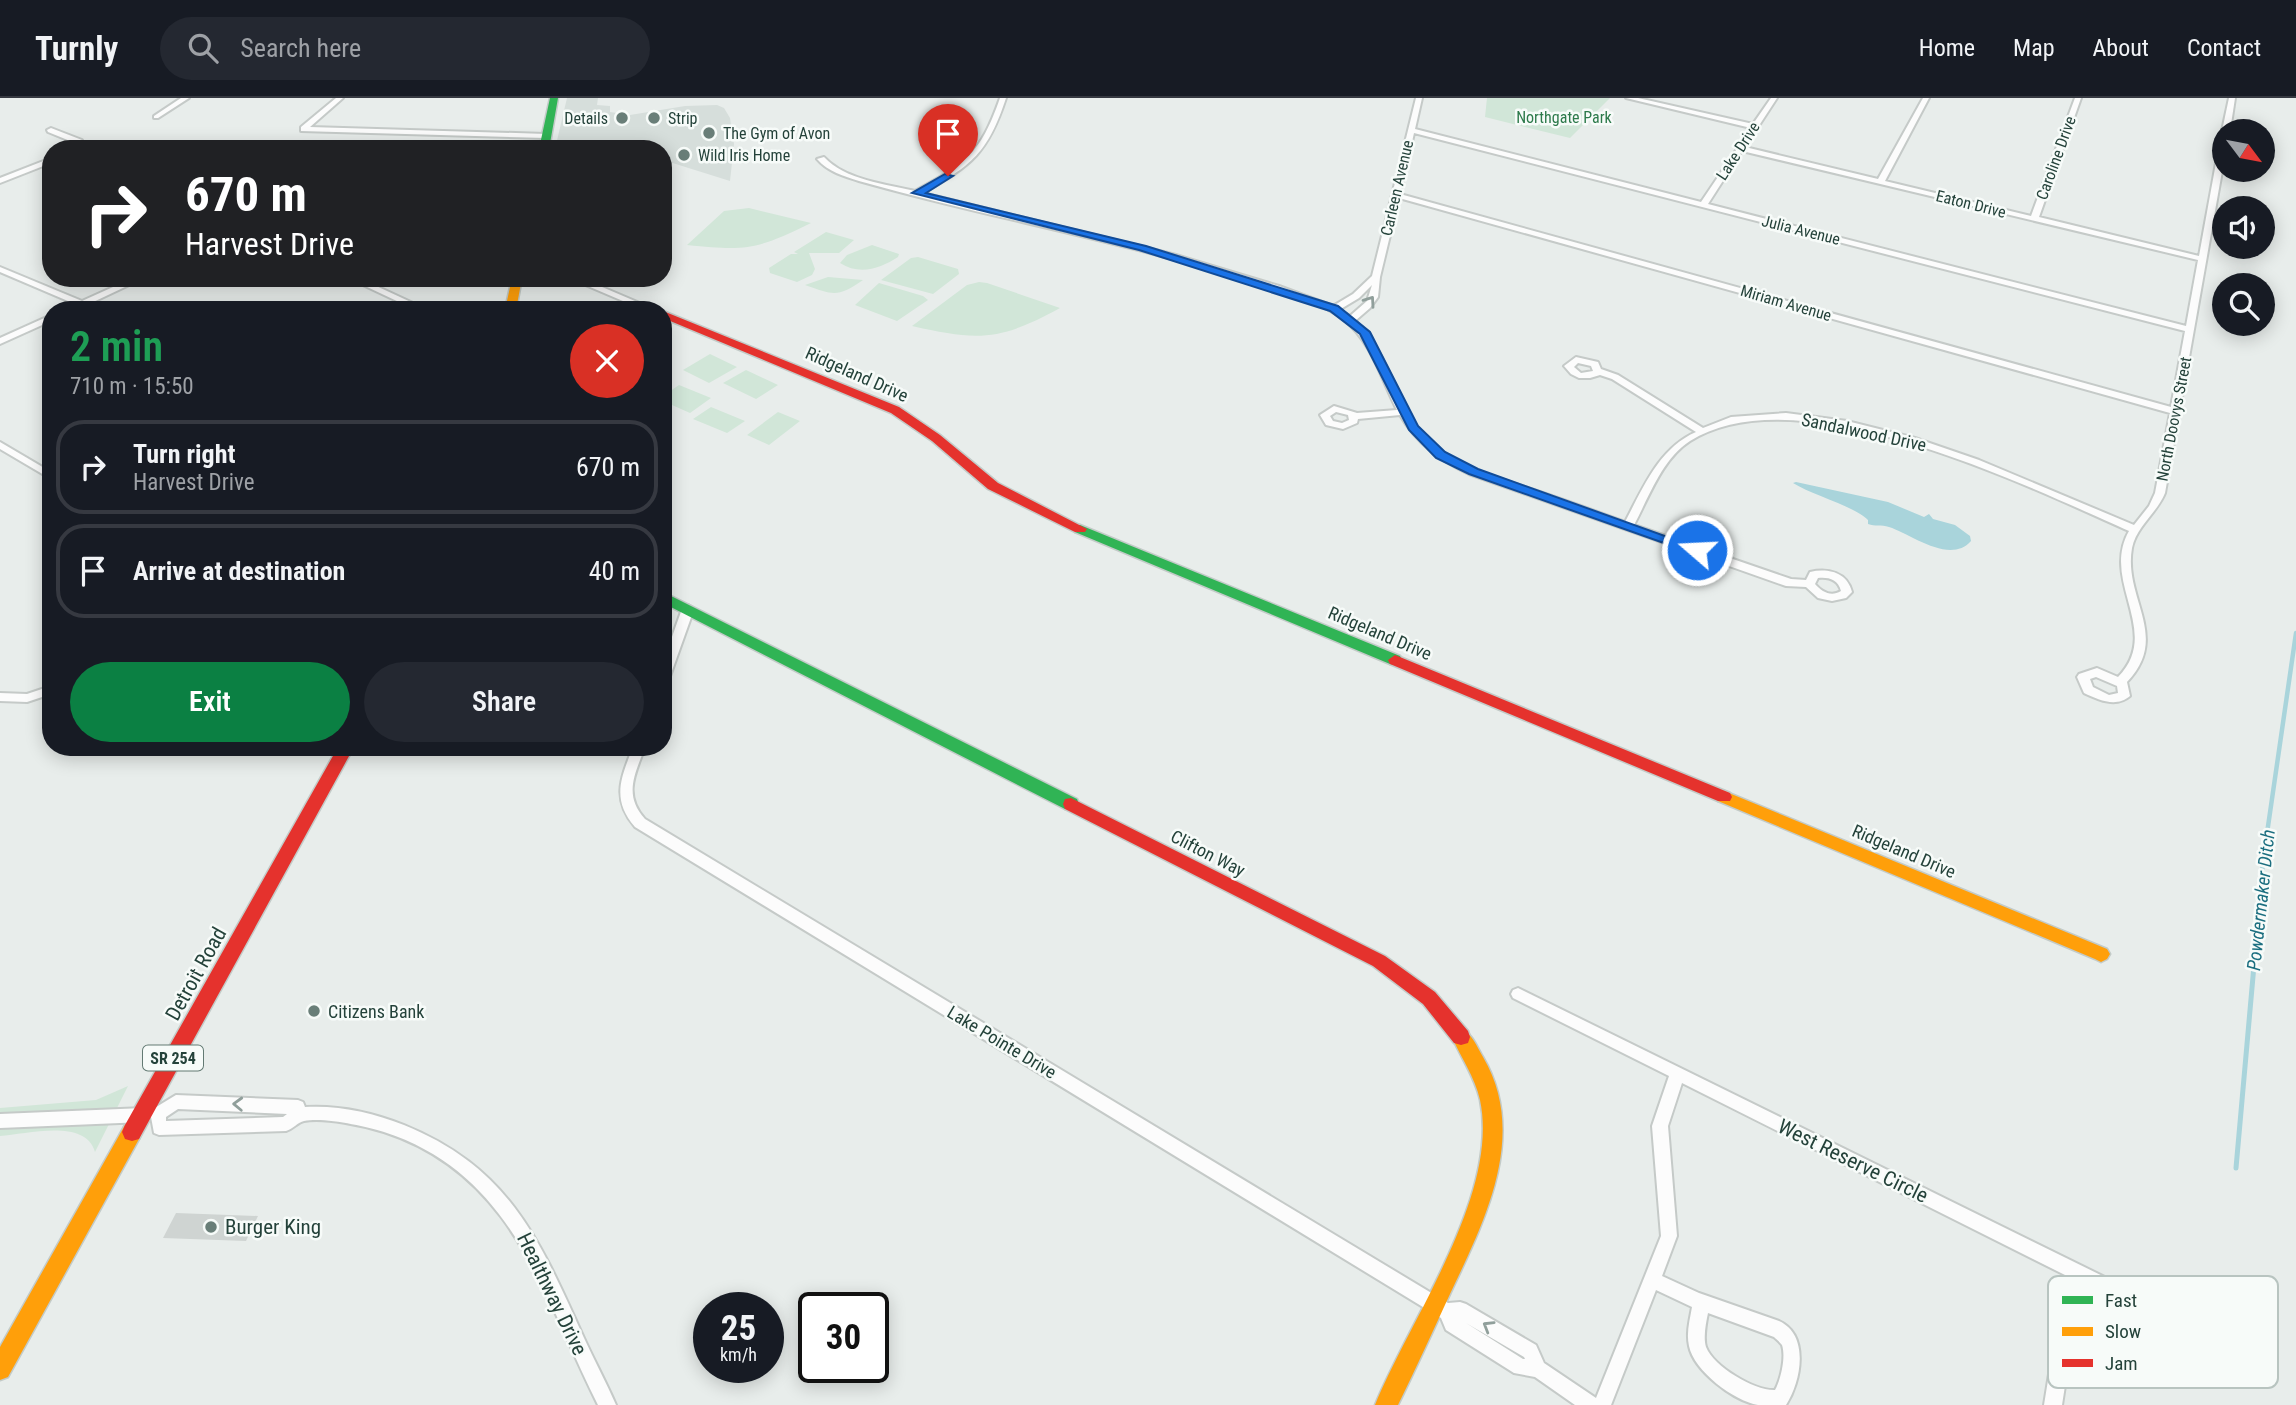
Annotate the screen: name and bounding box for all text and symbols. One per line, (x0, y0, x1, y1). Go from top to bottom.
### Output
search box (160, 17, 650, 80)
text: Turnly (35, 29, 118, 68)
icon: search (184, 29, 222, 67)
text: Search here (240, 33, 361, 63)
text: Home (1919, 34, 1975, 62)
text: Map (2013, 34, 2055, 62)
text: About (2093, 34, 2149, 62)
text: Contact (2187, 34, 2261, 62)
pin (918, 104, 978, 176)
park label: Northgate Park (1516, 108, 1613, 127)
place label: Details (564, 109, 608, 128)
place label: Strip (668, 109, 698, 128)
marker: Details (614, 110, 630, 126)
marker: Strip (646, 110, 662, 126)
street label: Caroline Drive (2032, 114, 2080, 202)
icon: arrive (929, 115, 967, 153)
street label: Lake Drive (1712, 118, 1764, 184)
north arrow (2212, 119, 2275, 182)
map controls (2212, 119, 2275, 336)
place label: The Gym of Avon (723, 124, 830, 143)
marker: The Gym of Avon (701, 125, 717, 141)
street label: Carleen Avenue (1377, 138, 1417, 238)
place label: Wild Iris Home (698, 146, 790, 165)
marker: Wild Iris Home (676, 147, 692, 163)
text: 670 m (185, 166, 307, 223)
icon: right (70, 168, 161, 259)
street label: Eaton Drive (1934, 186, 2008, 222)
button: sound (2212, 196, 2275, 259)
street label: Julia Avenue (1760, 211, 1842, 249)
text: Harvest Drive (185, 225, 354, 263)
button: search (2212, 273, 2275, 336)
street label: Miriam Avenue (1738, 281, 1834, 325)
one-way arrow (1362, 296, 1374, 309)
text: 2 min (70, 322, 163, 371)
button: close (570, 324, 644, 398)
street label: Ridgeland Drive (802, 342, 912, 406)
street label: North Doovys Street (2153, 355, 2195, 483)
text: 710 m · 15:50 (70, 373, 194, 400)
street label: Sandalwood Drive (1800, 409, 1928, 455)
text: Turn right (133, 439, 235, 469)
icon: right (74, 448, 112, 486)
text: 670 m (576, 452, 640, 482)
text: Harvest Drive (133, 469, 254, 496)
position arrow (1660, 513, 1734, 587)
icon: arrive (74, 552, 112, 590)
text: Arrive at destination (133, 556, 345, 586)
text: 40 m (589, 556, 640, 586)
street label: Ridgeland Drive (1325, 602, 1435, 664)
button: Exit (70, 662, 350, 742)
button: Share (364, 662, 644, 742)
street label: Ridgeland Drive (1849, 820, 1959, 882)
street label: Clifton Way (1167, 825, 1249, 881)
water label: Powdermaker Ditch (2242, 828, 2280, 972)
street label: Detroit Road (161, 923, 231, 1025)
place label: Citizens Bank (328, 1001, 424, 1022)
street label: Lake Pointe Drive (944, 1001, 1060, 1083)
marker: Citizens Bank (306, 1003, 322, 1019)
road number: SR 254 (143, 1046, 203, 1070)
one-way arrow (232, 1097, 243, 1112)
street label: West Reserve Circle (1774, 1114, 1932, 1208)
place label: Burger King (225, 1215, 321, 1239)
marker: Burger King (203, 1219, 219, 1235)
street label: Healthway Drive (512, 1229, 592, 1359)
legend (2048, 1276, 2278, 1388)
text: Fast (2105, 1289, 2137, 1312)
speed limit sign: 30 (798, 1292, 889, 1383)
text: 25 (721, 1308, 756, 1349)
text: Slow (2105, 1320, 2141, 1343)
one-way arrow (1482, 1322, 1495, 1335)
text: km/h (720, 1344, 757, 1365)
text: Jam (2105, 1352, 2138, 1375)

